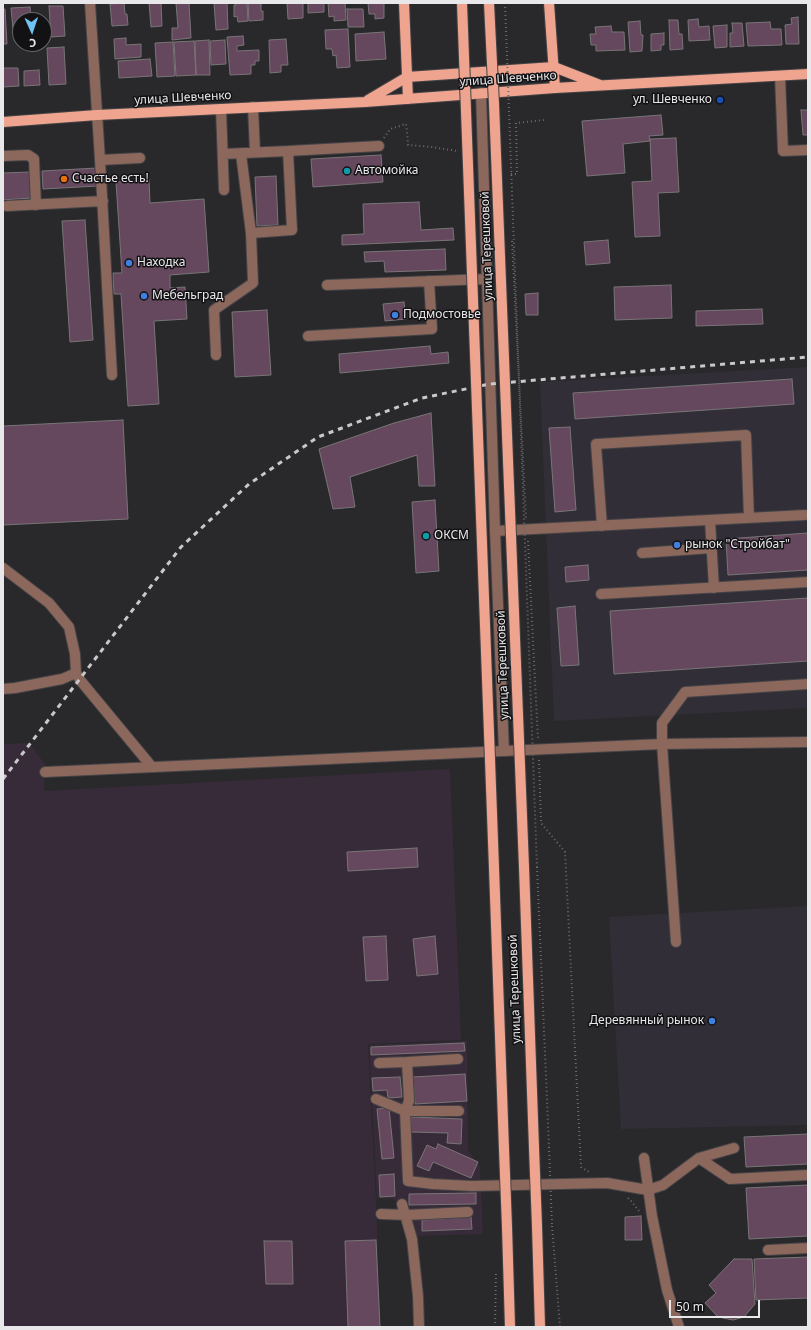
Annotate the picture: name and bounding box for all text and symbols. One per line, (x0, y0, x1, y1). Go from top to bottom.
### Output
north arrow (12, 12, 52, 52)
text: С (29, 36, 37, 51)
street label: улица Шевченко (459, 68, 557, 90)
street label: улица Шевченко (134, 88, 232, 108)
place label: ул. Шевченко (633, 93, 712, 107)
marker: ул. Шевченко (715, 95, 725, 105)
place label: Автомойка (355, 164, 418, 178)
marker: Автомойка (342, 166, 352, 176)
place label: Счастье есть! (72, 172, 149, 186)
marker: Счастье есть! (59, 174, 69, 184)
street label: улица Терешковой (478, 191, 496, 301)
place label: Находка (137, 256, 185, 270)
marker: Находка (124, 258, 134, 268)
place label: Мебельград (152, 289, 223, 303)
marker: Мебельград (139, 291, 149, 301)
place label: Подмостовье (403, 308, 481, 322)
marker: Подмостовье (390, 310, 400, 320)
place label: ОКСМ (434, 529, 469, 543)
marker: ОКСМ (421, 531, 431, 541)
place label: рынок "Стройбат" (685, 538, 790, 552)
marker: рынок "Стройбат" (672, 540, 682, 550)
street label: улица Терешковой (494, 610, 512, 720)
street label: улица Терешковой (506, 934, 524, 1044)
place label: Деревянный рынок (589, 1014, 704, 1028)
marker: Деревянный рынок (707, 1016, 717, 1026)
scale bar (671, 1292, 762, 1318)
text: 50 m (676, 1298, 704, 1315)

